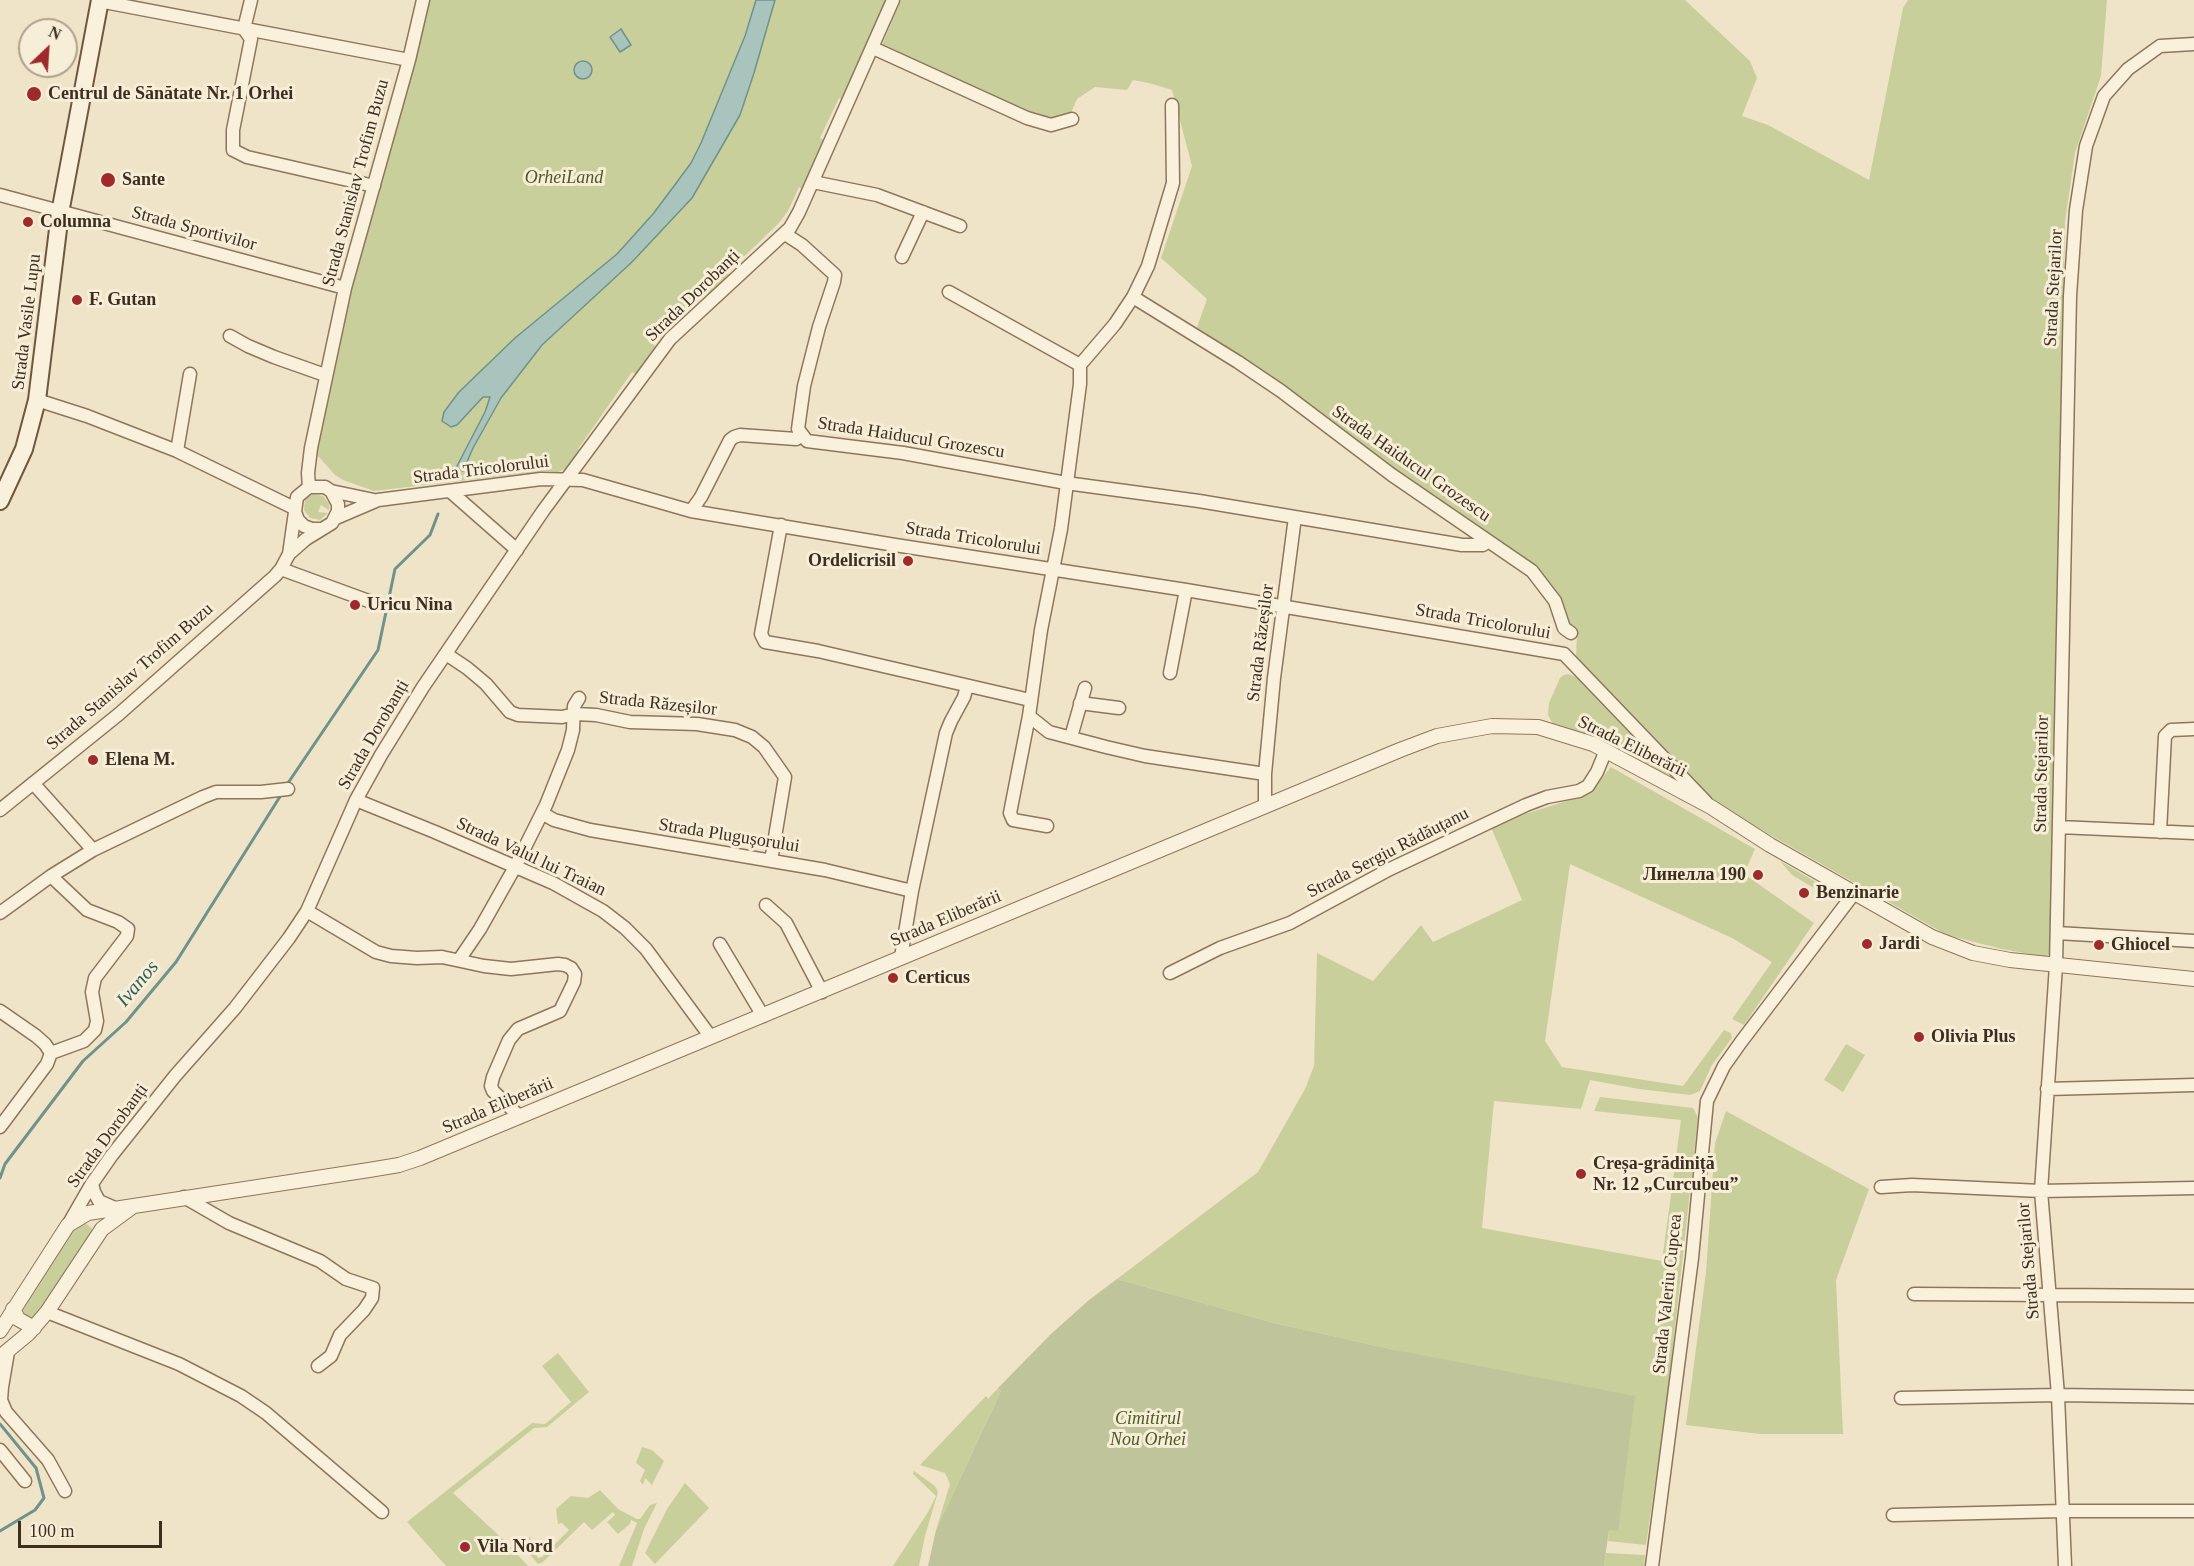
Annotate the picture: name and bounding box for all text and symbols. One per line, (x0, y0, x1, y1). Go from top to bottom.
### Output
north arrow (18, 18, 78, 78)
text: N (46, 23, 64, 43)
street label: Strada Stanislav Trofim Buzu (318, 77, 394, 289)
place label: Centrul de Sănătate Nr. 1 Orhei (48, 83, 293, 105)
marker: Centrul de Sănătate Nr. 1 Orhei (25, 85, 43, 103)
park label: OrheiLand (525, 167, 603, 189)
place label: Sante (122, 169, 165, 191)
marker: Sante (99, 171, 117, 189)
street label: Strada Sportivilor (129, 202, 259, 256)
place label: Columna (40, 211, 111, 233)
marker: Columna (21, 215, 35, 229)
street label: Strada Stejarilor (2040, 229, 2068, 347)
street label: Strada Dorobanți (641, 245, 745, 347)
street label: Strada Vasile Lupu (8, 253, 46, 391)
place label: F. Gutan (89, 289, 156, 311)
marker: F. Gutan (70, 293, 84, 307)
street label: Strada Haiducul Grozescu (1327, 401, 1495, 527)
street label: Strada Haiducul Grozescu (816, 413, 1006, 463)
street label: Strada Tricolorului (412, 451, 550, 489)
street label: Strada Tricolorului (904, 518, 1042, 560)
place label: Ordelicrisil (808, 550, 896, 572)
marker: Ordelicrisil (901, 554, 915, 568)
street label: Strada Răzeșilor (1243, 583, 1279, 703)
place label: Uricu Nina (367, 594, 452, 616)
marker: Uricu Nina (348, 598, 362, 612)
street label: Strada Stanislav Trofim Buzu (42, 599, 218, 755)
street label: Strada Tricolorului (1414, 599, 1552, 645)
street label: Strada Dorobanți (334, 676, 414, 794)
street label: Strada Răzeșilor (598, 687, 718, 721)
street label: Strada Eliberării (1574, 711, 1690, 783)
street label: Strada Stejarilor (2030, 715, 2054, 833)
place label: Elena M. (105, 749, 175, 771)
marker: Elena M. (86, 753, 100, 767)
street label: Strada Sergiu Rădăuțanu (1304, 803, 1472, 903)
street label: Strada Valul lui Traian (453, 813, 609, 901)
street label: Strada Plugușorului (657, 814, 801, 858)
place label: Линелла 190 (1643, 864, 1746, 886)
marker: Линелла 190 (1751, 868, 1765, 882)
place label: Benzinarie (1816, 882, 1899, 904)
street label: Strada Eliberării (887, 886, 1005, 952)
marker: Benzinarie (1797, 886, 1811, 900)
place label: Jardi (1879, 933, 1920, 955)
place label: Ghiocel (2111, 934, 2170, 956)
marker: Jardi (1860, 937, 1874, 951)
marker: Ghiocel (2092, 938, 2106, 952)
water label: Ivanos (112, 956, 164, 1012)
place label: Certicus (905, 967, 970, 989)
marker: Certicus (886, 971, 900, 985)
place label: Olivia Plus (1931, 1026, 2016, 1048)
marker: Olivia Plus (1912, 1030, 1926, 1044)
street label: Strada Eliberării (439, 1073, 557, 1139)
street label: Strada Dorobanți (63, 1080, 153, 1192)
place label: Creșa-grădiniță Nr. 12 „Curcubeu” (1593, 1153, 1739, 1196)
marker: Creșa-grădiniță Nr. 12 „Curcubeu” (1574, 1167, 1588, 1181)
street label: Strada Stejarilor (2013, 1202, 2045, 1320)
street label: Strada Valeriu Cupcea (1649, 1213, 1687, 1375)
park label: Cimitirul Nou Orhei (1110, 1408, 1186, 1450)
scale bar (21, 1509, 165, 1547)
text: 100 m (29, 1521, 75, 1541)
place label: Vila Nord (477, 1536, 553, 1558)
marker: Vila Nord (458, 1540, 472, 1554)

